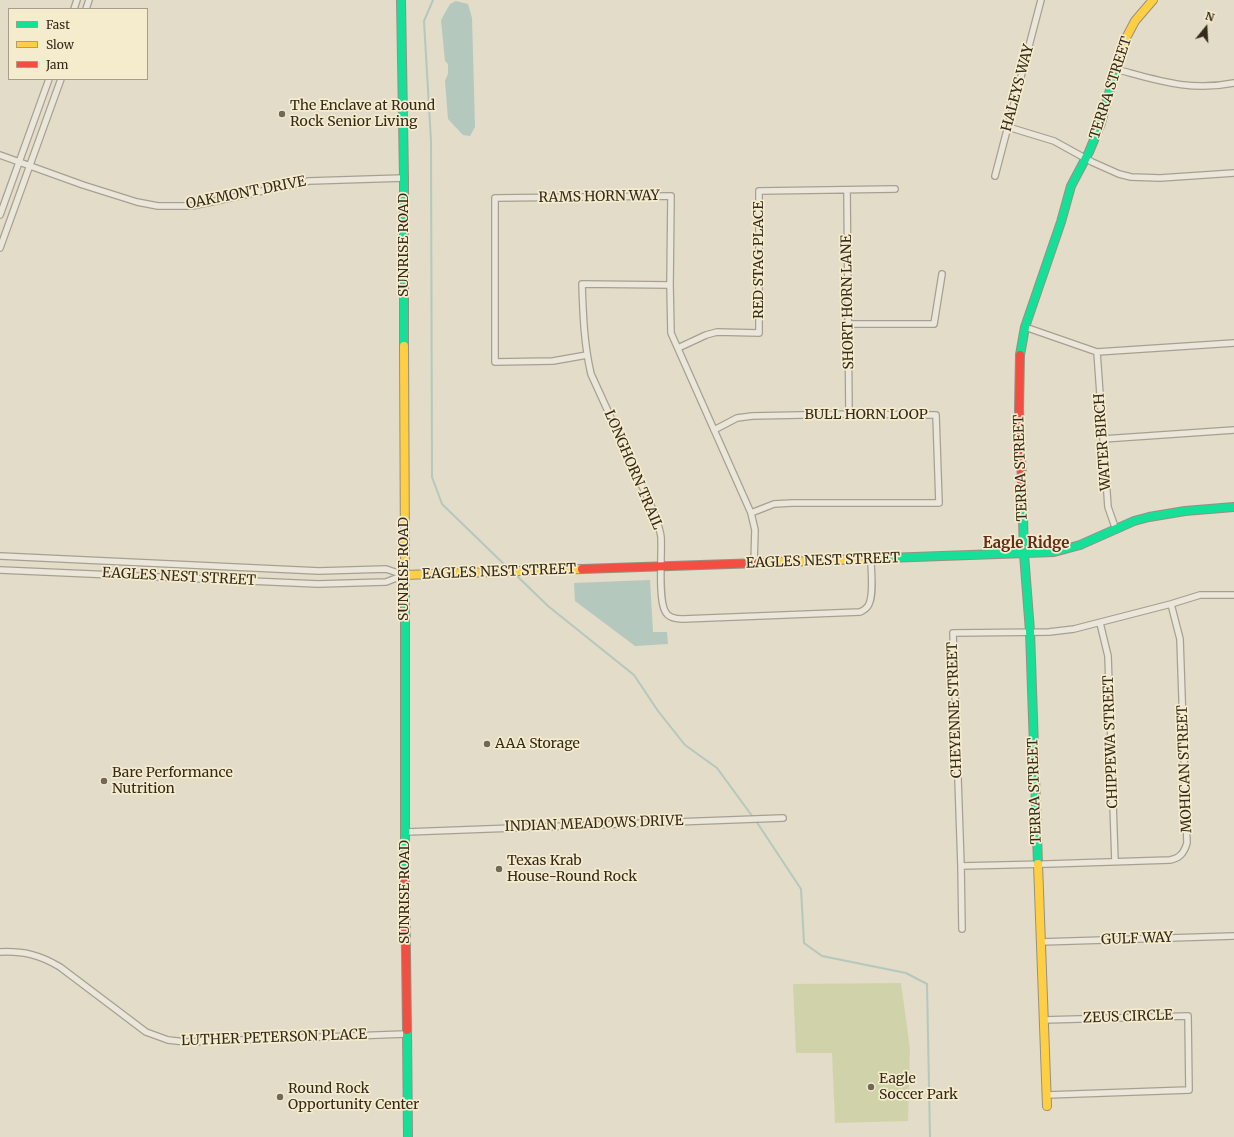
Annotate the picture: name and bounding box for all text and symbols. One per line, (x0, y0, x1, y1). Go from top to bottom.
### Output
legend (8, 8, 148, 80)
north arrow (1186, 8, 1226, 48)
text: N (1203, 9, 1216, 25)
text: Fast (46, 17, 70, 32)
street label: TERRA STREET (1087, 35, 1135, 141)
text: Slow (46, 37, 74, 52)
street label: HALEYS WAY (998, 43, 1038, 133)
text: Jam (46, 57, 68, 72)
place label: The Enclave at Round Rock Senior Living (290, 98, 435, 130)
marker: The Enclave at Round Rock Senior Living (277, 109, 287, 119)
street label: OAKMONT DRIVE (185, 173, 307, 213)
street label: RAMS HORN WAY (538, 188, 660, 206)
street label: SUNRISE ROAD (396, 193, 412, 297)
street label: RED STAG PLACE (751, 201, 767, 319)
street label: SHORT HORN LANE (838, 234, 858, 370)
street label: WATER BIRCH (1091, 393, 1115, 491)
street label: BULL HORN LOOP (804, 407, 928, 423)
street label: LONGHORN TRAIL (600, 408, 666, 532)
street label: TERRA STREET (1011, 414, 1031, 522)
street label: SUNRISE ROAD (396, 517, 412, 621)
district label: Eagle Ridge (983, 535, 1069, 553)
street label: EAGLES NEST STREET (746, 550, 900, 572)
street label: EAGLES NEST STREET (422, 561, 576, 583)
street label: EAGLES NEST STREET (102, 565, 256, 589)
street label: CHEYENNE STREET (944, 642, 966, 778)
street label: CHIPPEWA STREET (1100, 675, 1122, 809)
street label: MOHICAN STREET (1174, 705, 1196, 833)
place label: AAA Storage (495, 736, 580, 752)
street label: TERRA STREET (1025, 737, 1045, 845)
marker: AAA Storage (482, 739, 492, 749)
place label: Bare Performance Nutrition (112, 765, 233, 798)
marker: Bare Performance Nutrition (99, 776, 109, 786)
street label: INDIAN MEADOWS DRIVE (504, 812, 684, 836)
street label: SUNRISE ROAD (397, 840, 413, 944)
place label: Texas Krab House-Round Rock (507, 853, 637, 886)
marker: Texas Krab House-Round Rock (494, 864, 504, 874)
street label: GULF WAY (1101, 929, 1173, 949)
street label: ZEUS CIRCLE (1083, 1007, 1173, 1027)
street label: LUTHER PETERSON PLACE (181, 1026, 367, 1050)
place label: Eagle Soccer Park (879, 1071, 958, 1104)
place label: Round Rock Opportunity Center (288, 1081, 419, 1114)
marker: Eagle Soccer Park (866, 1082, 876, 1092)
marker: Round Rock Opportunity Center (275, 1092, 285, 1102)

